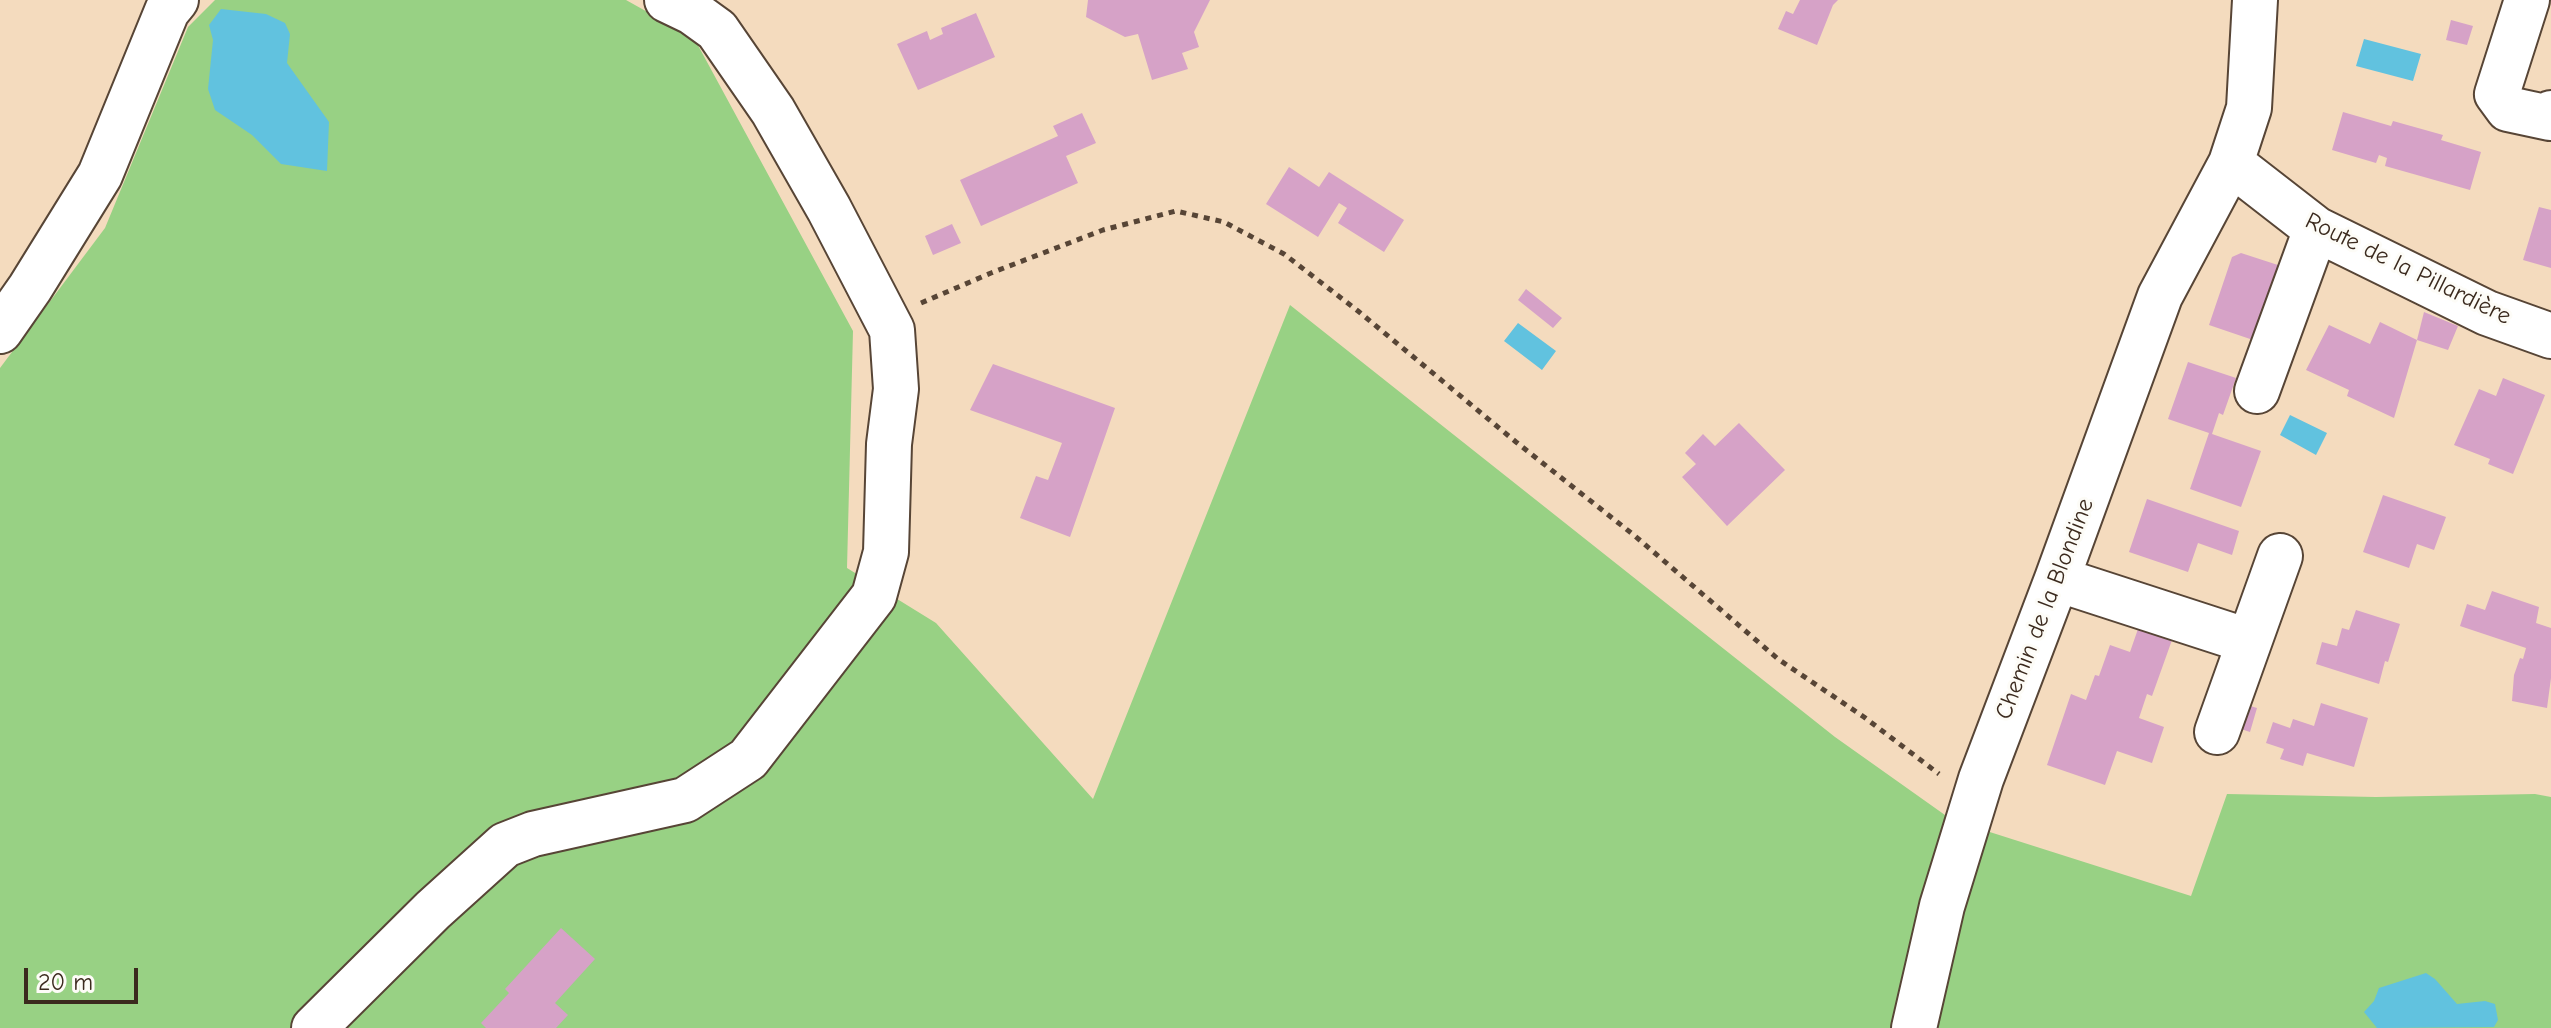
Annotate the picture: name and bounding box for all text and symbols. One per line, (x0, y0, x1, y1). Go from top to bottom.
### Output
street label: Route de la Pillardière (2300, 207, 2516, 331)
street label: Chemin de la Blondine (1990, 495, 2100, 723)
scale bar (28, 952, 142, 1002)
text: 20 m (38, 968, 93, 996)

